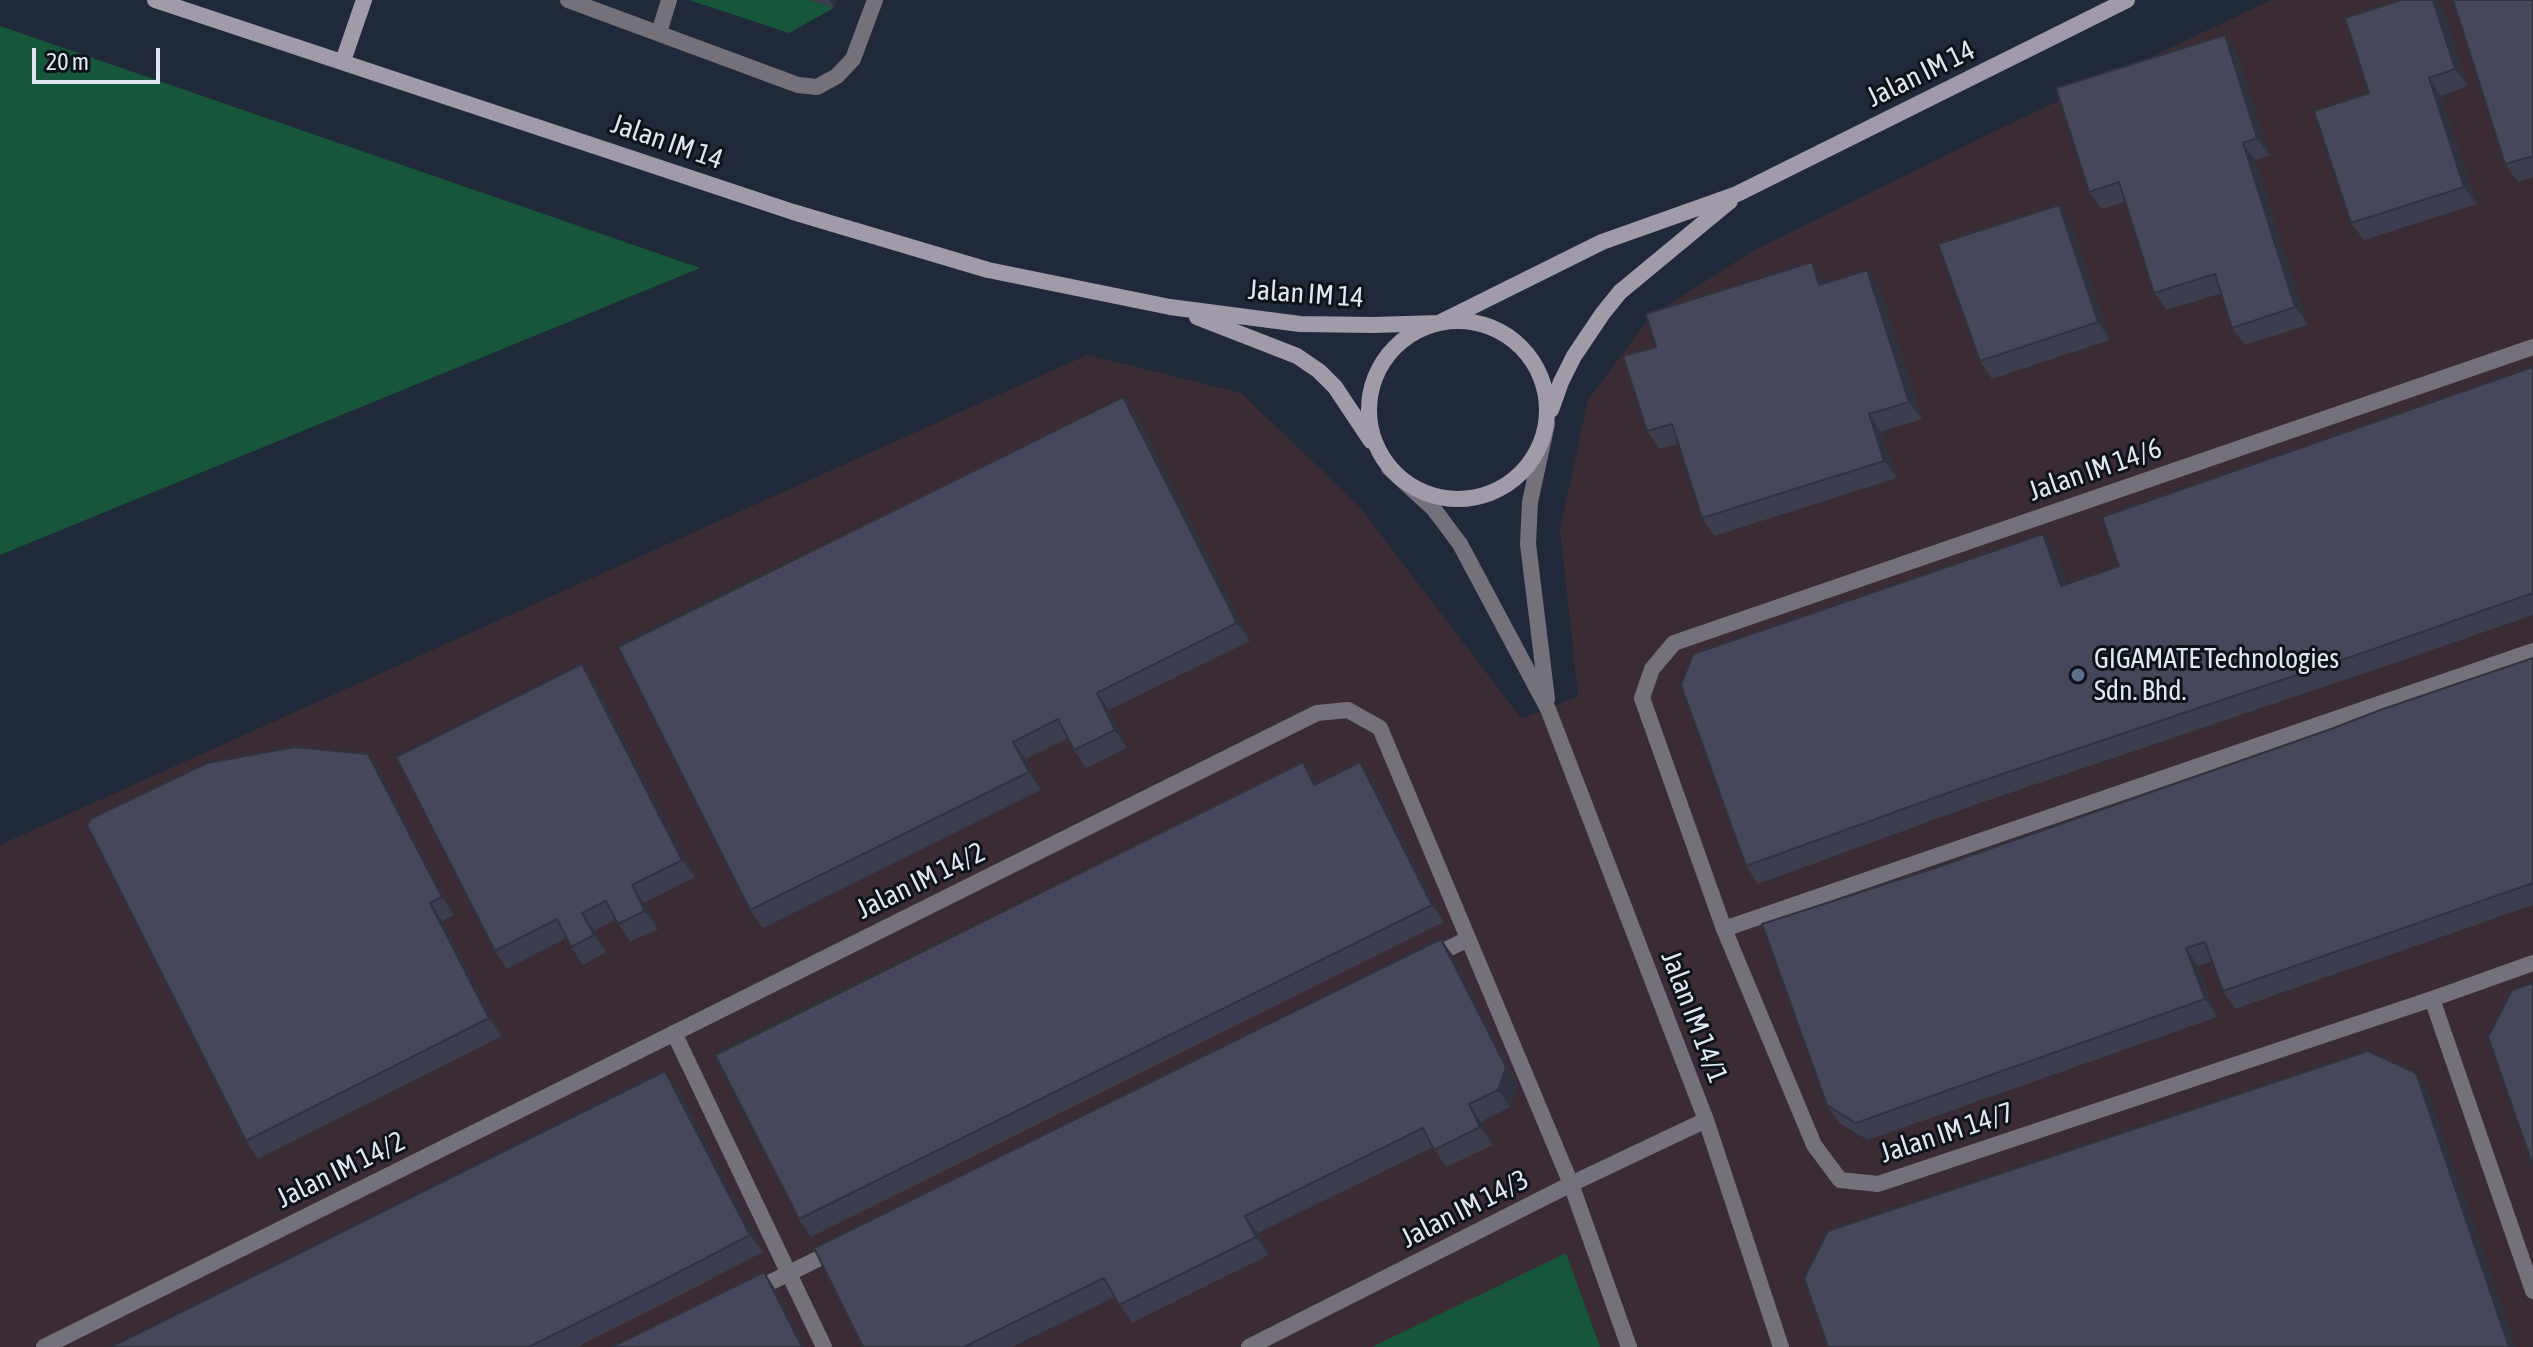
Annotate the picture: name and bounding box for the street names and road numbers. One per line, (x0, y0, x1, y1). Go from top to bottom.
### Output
street label: Jalan IM 14 (1862, 33, 1980, 115)
street label: Jalan IM 14 (607, 107, 727, 177)
street label: Jalan IM 14 (1247, 273, 1365, 315)
street label: Jalan IM 14/6 (2024, 432, 2166, 508)
street label: Jalan IM 14/2 (851, 836, 991, 926)
street label: Jalan IM 14/1 (1653, 946, 1735, 1088)
street label: Jalan IM 14/7 (1876, 1096, 2018, 1170)
street label: Jalan IM 14/2 (271, 1125, 411, 1215)
street label: Jalan IM 14/3 (1396, 1163, 1534, 1255)

